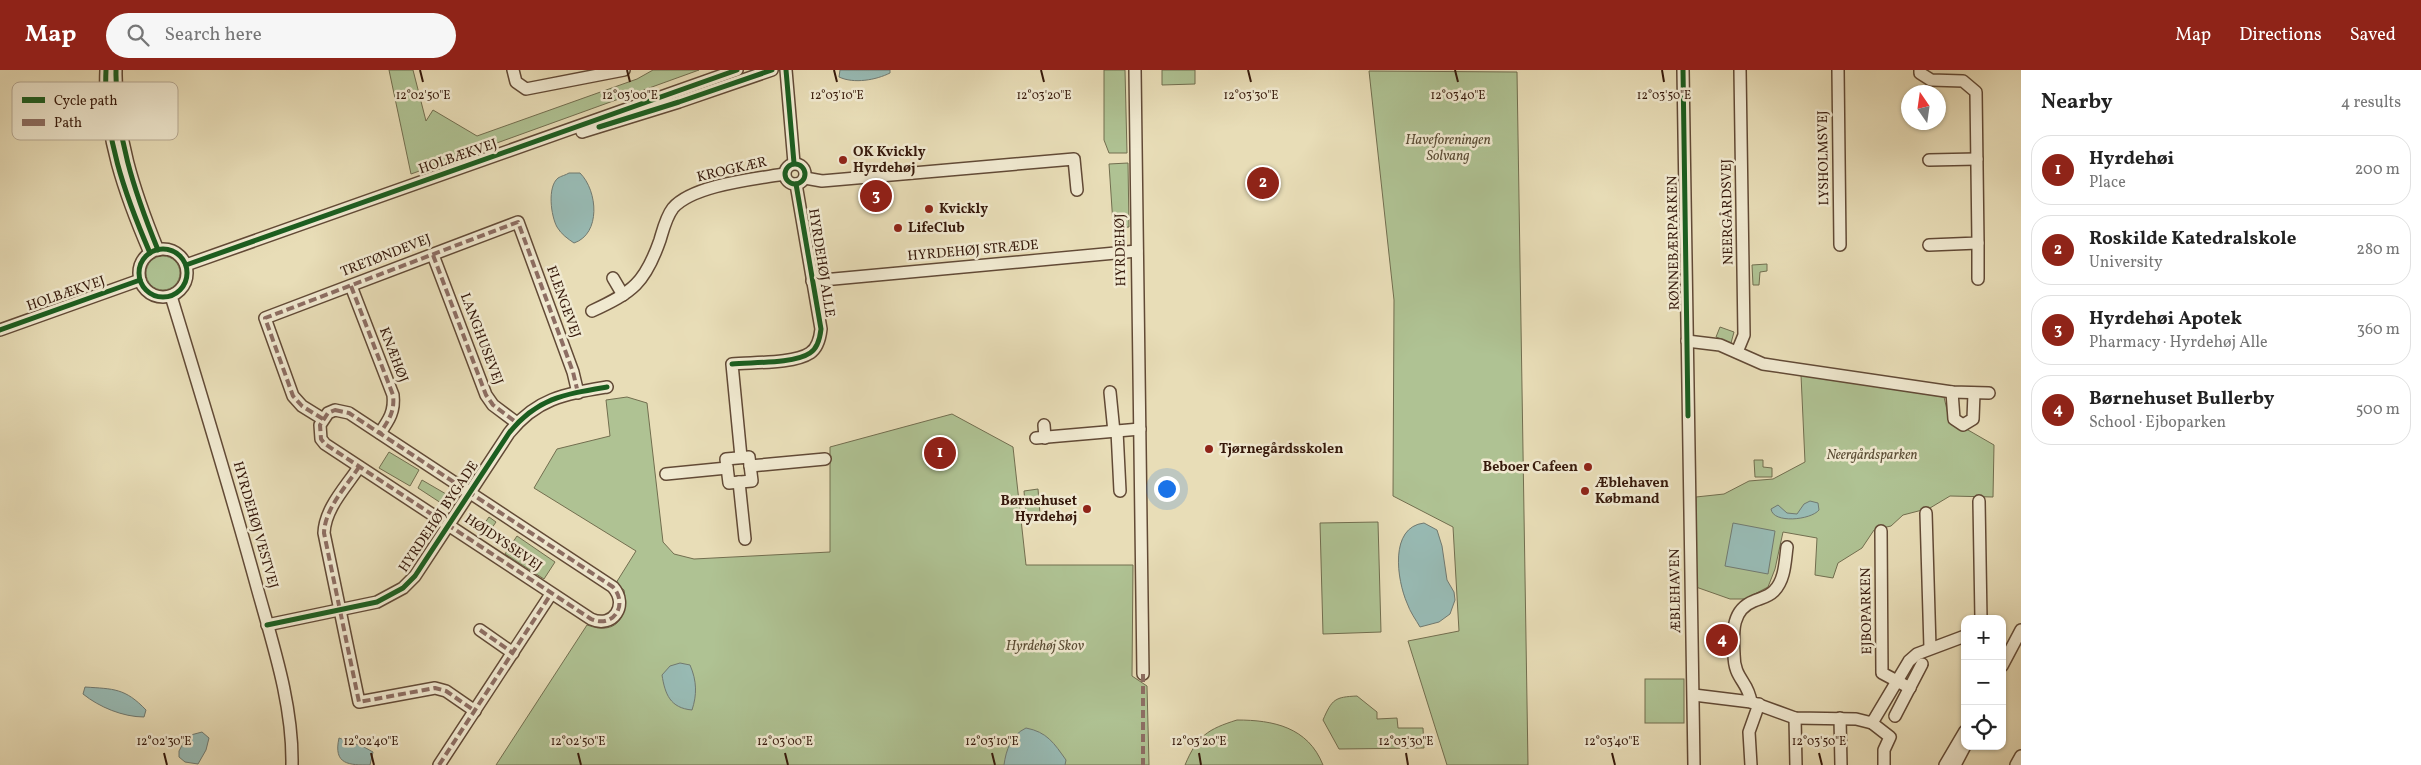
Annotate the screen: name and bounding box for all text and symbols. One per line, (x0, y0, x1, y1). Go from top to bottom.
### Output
search box (106, 13, 456, 58)
text: Map (25, 18, 76, 52)
icon: search (124, 21, 152, 49)
text: Search here (164, 22, 262, 48)
text: Map (2175, 23, 2211, 48)
text: Directions (2239, 23, 2322, 48)
text: Saved (2350, 23, 2396, 48)
legend (12, 82, 178, 140)
north arrow (1901, 85, 1946, 130)
text: 12°02'50"E (396, 88, 450, 104)
text: 12°03'00"E (602, 88, 658, 104)
text: 12°03'10"E (810, 88, 864, 104)
text: 12°03'20"E (1016, 88, 1072, 104)
text: 12°03'30"E (1224, 88, 1278, 104)
text: 12°03'40"E (1431, 88, 1485, 104)
text: 12°03'50"E (1637, 88, 1691, 104)
text: Nearby (2041, 88, 2112, 117)
text: Cycle path (54, 92, 118, 111)
text: 4 results (2341, 92, 2401, 114)
street label: LYSHOLMSVEJ (1814, 110, 1834, 206)
text: Path (54, 114, 82, 133)
park label: Haveforeningen Solvang (1405, 131, 1491, 166)
street label: HOLBÆKVEJ (416, 135, 500, 179)
place label: OK Kvickly Hyrdehøj (853, 143, 926, 178)
text: Hyrdehøi (2089, 146, 2174, 172)
street label: KROGKÆR (695, 153, 769, 187)
marker: OK Kvickly Hyrdehøj (837, 154, 849, 166)
street label: NEERGÅRDSVEJ (1718, 158, 1738, 265)
text: 1 (2055, 159, 2061, 181)
text: 200 m (2355, 159, 2400, 181)
pin: 2 (1247, 164, 1279, 202)
text: Place (2089, 172, 2126, 194)
street label: RØNNEBÆRPARKEN (1663, 175, 1685, 311)
pin: 3 (860, 177, 892, 215)
place label: Kvickly (939, 200, 988, 219)
marker: Kvickly (923, 203, 935, 215)
street label: HYRDEHØJ ALLE (803, 207, 839, 319)
street label: HYRDEHØJ (1111, 213, 1131, 287)
place label: LifeClub (908, 219, 965, 238)
marker: LifeClub (892, 222, 904, 234)
text: Roskilde Katedralskole (2089, 226, 2296, 252)
street label: TRETØNDEVEJ (338, 230, 434, 282)
street label: HYRDEHØJ STRÆDE (907, 236, 1039, 266)
text: 2 (2054, 239, 2062, 261)
text: 280 m (2356, 239, 2400, 261)
text: University (2089, 252, 2163, 274)
street label: FLENGEVEJ (541, 263, 585, 341)
street label: HOLBÆKVEJ (24, 272, 108, 316)
street label: LANGHUSEVEJ (455, 290, 507, 388)
text: Hyrdehøi Apotek (2089, 306, 2242, 332)
text: 3 (2054, 319, 2062, 341)
text: 360 m (2357, 319, 2400, 341)
street label: KNÆHØJ (374, 325, 412, 386)
text: Pharmacy · Hyrdehøj Alle (2089, 332, 2268, 354)
text: Børnehuset Bullerby (2089, 386, 2274, 412)
text: 4 (2053, 399, 2063, 421)
text: 500 m (2356, 399, 2400, 421)
text: School · Ejboparken (2089, 412, 2226, 434)
pin: 1 (924, 434, 956, 472)
place label: Tjørnegårdsskolen (1219, 440, 1343, 459)
marker: Tjørnegårdsskolen (1203, 443, 1215, 455)
park label: Neergårdsparken (1826, 446, 1918, 465)
street label: HYRDEHØJ BYGADE (395, 458, 483, 576)
place label: Beboer Cafeen (1483, 458, 1578, 477)
street label: HYRDEHØJ VESTVEJ (228, 459, 282, 591)
marker: Beboer Cafeen (1582, 461, 1594, 473)
place label: Æblehaven Købmand (1595, 474, 1669, 509)
your location (1154, 476, 1180, 502)
marker: Æblehaven Købmand (1579, 485, 1591, 497)
place label: Børnehuset Hyrdehøj (1001, 492, 1077, 527)
marker: Børnehuset Hyrdehøj (1081, 503, 1093, 515)
street label: HØJDYSSEVEJ (460, 510, 546, 576)
street label: ÆBLEHAVEN (1666, 549, 1686, 633)
street label: EJBOPARKEN (1857, 567, 1877, 655)
map controls (1961, 615, 2006, 750)
button: + (1961, 615, 2006, 660)
pin: 4 (1706, 621, 1738, 659)
park label: Hyrdehøj Skov (1006, 637, 1085, 656)
button: − (1961, 660, 2006, 705)
button: locate (1961, 705, 2006, 750)
text: 12°02'30"E (136, 734, 192, 750)
text: 12°02'40"E (343, 734, 399, 750)
text: 12°02'50"E (551, 734, 605, 750)
text: 12°03'00"E (757, 734, 813, 750)
text: 12°03'10"E (965, 734, 1019, 750)
text: 12°03'20"E (1171, 734, 1227, 750)
text: 12°03'30"E (1379, 734, 1433, 750)
text: 12°03'40"E (1585, 734, 1639, 750)
text: 12°03'50"E (1792, 734, 1846, 750)

